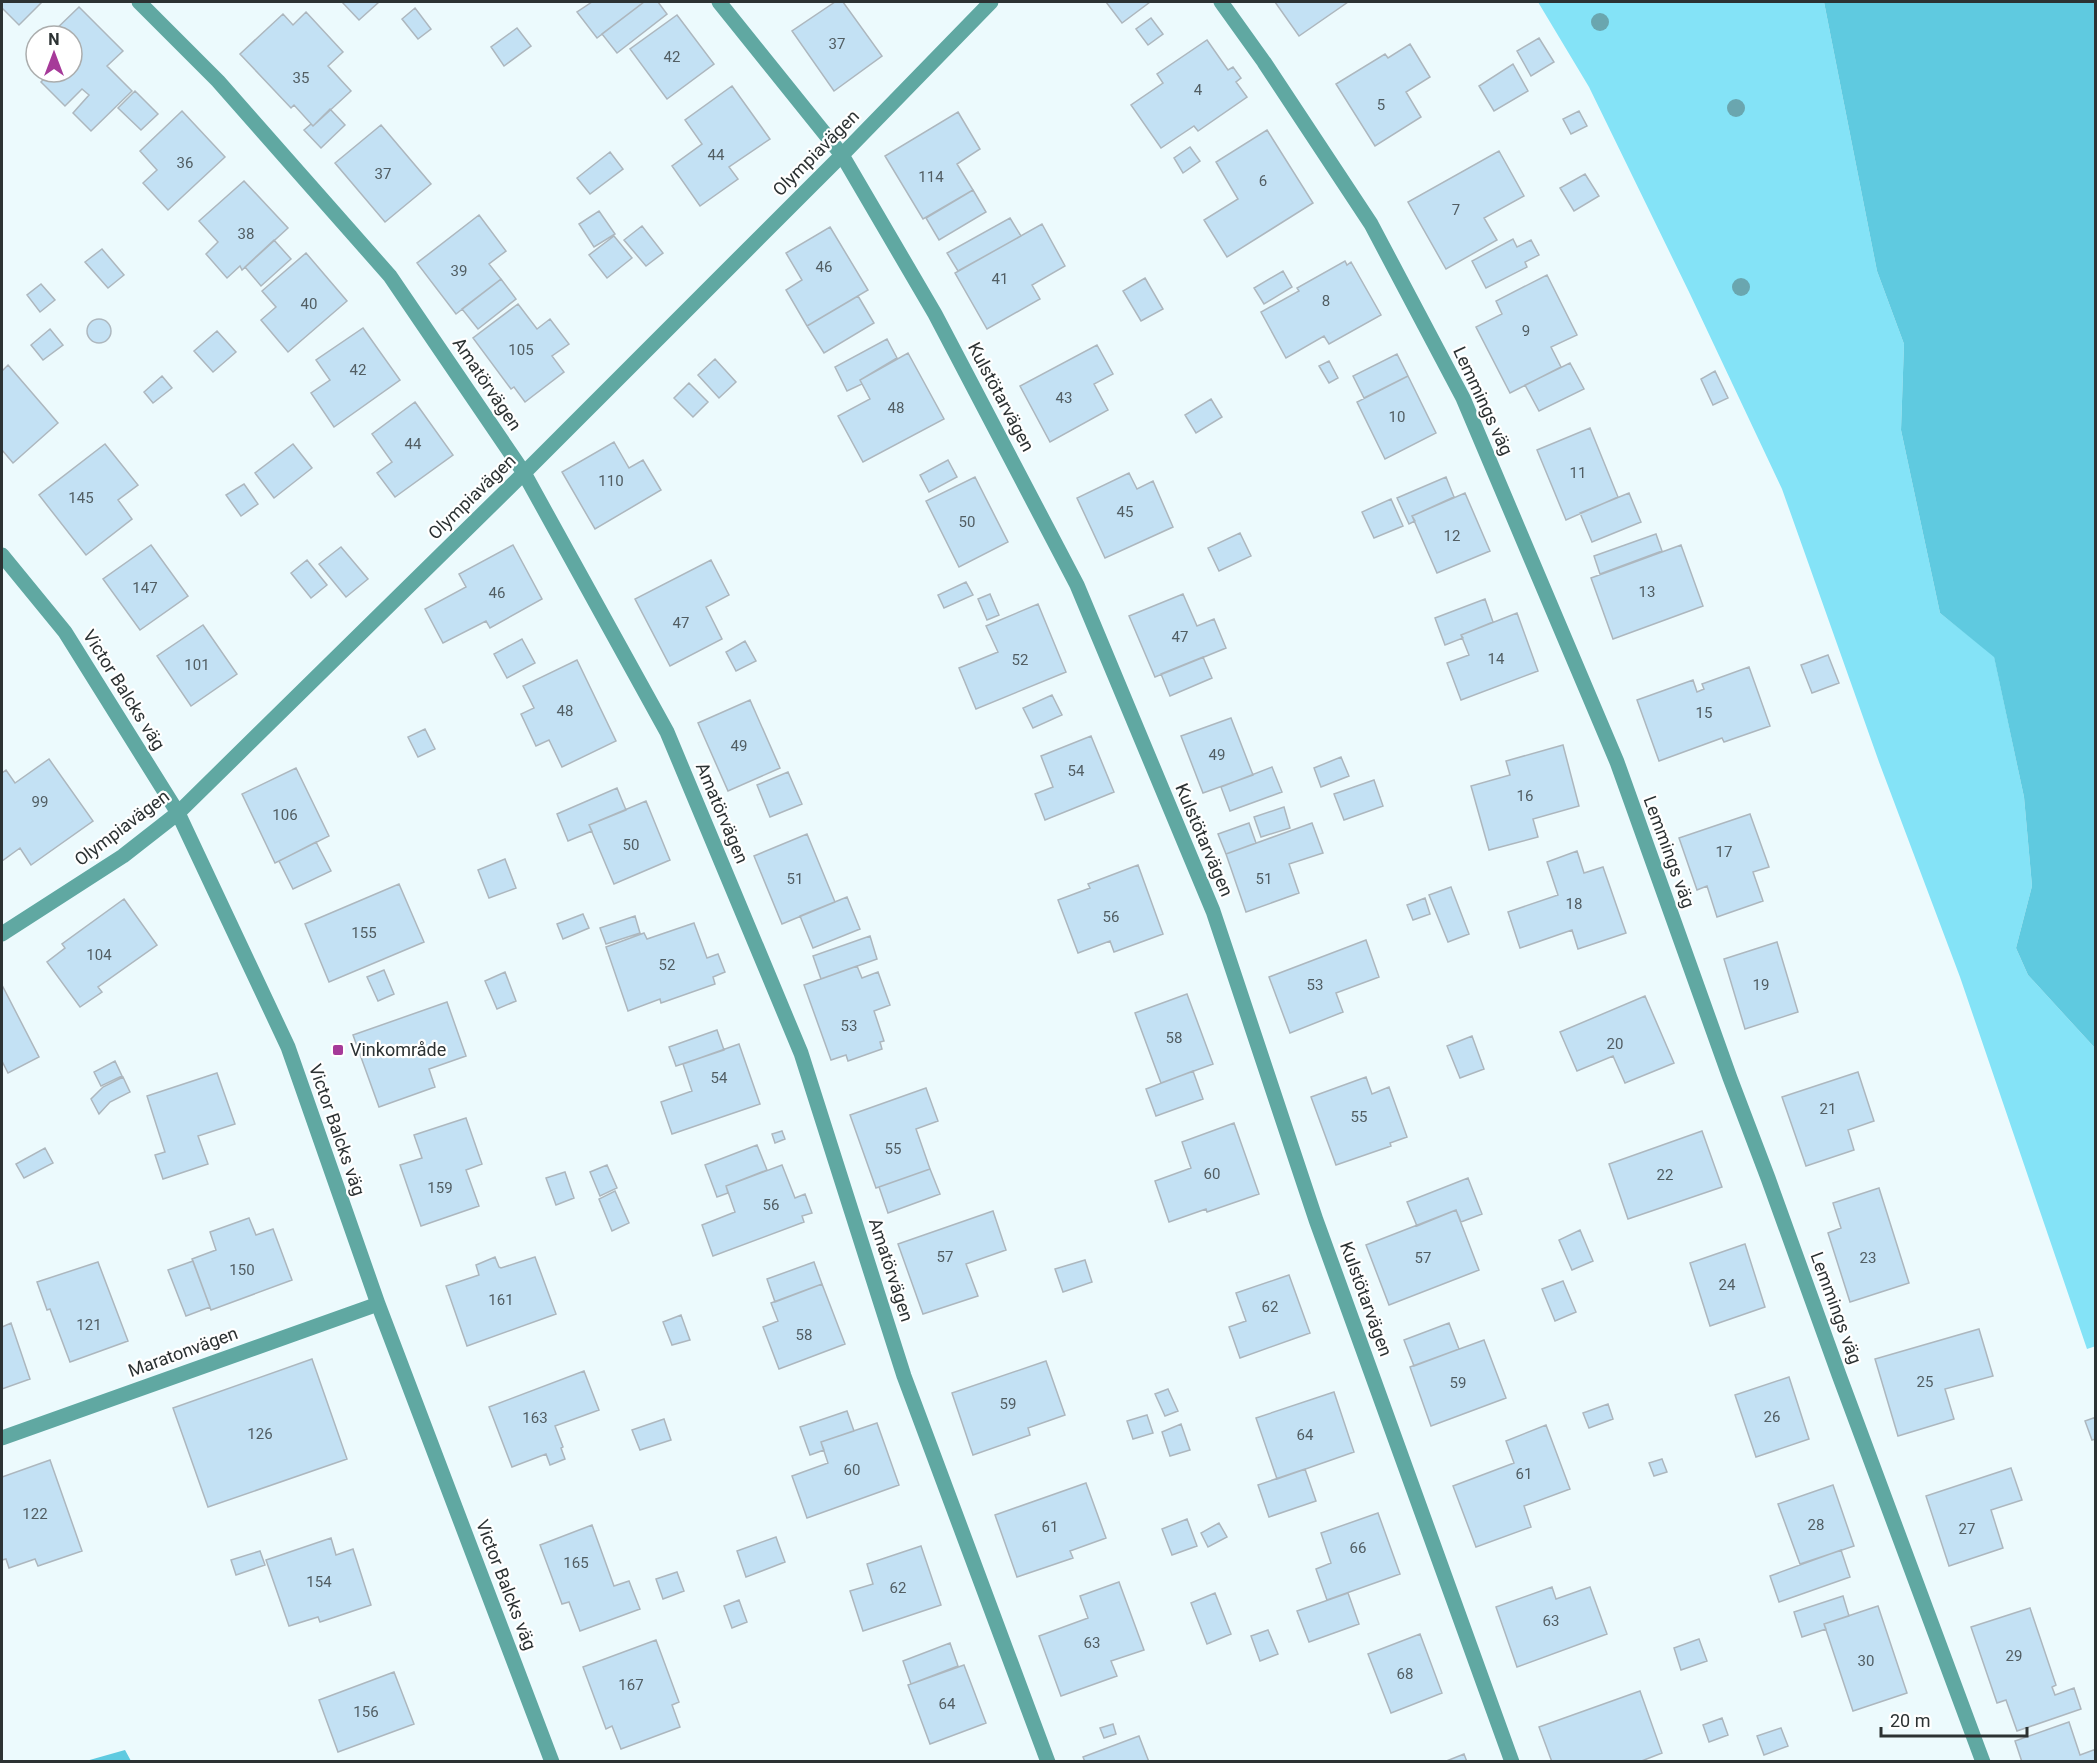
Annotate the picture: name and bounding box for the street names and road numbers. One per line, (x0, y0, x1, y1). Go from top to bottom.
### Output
street label: Olympiavägen (768, 105, 863, 200)
street label: Amatörvägen (449, 333, 526, 434)
street label: Kulstötarvägen (964, 339, 1039, 455)
street label: Lemmings väg (1449, 343, 1518, 458)
street label: Olympiavägen (424, 450, 520, 544)
street label: Victor Balcks väg (79, 626, 170, 754)
street label: Amatörvägen (692, 759, 753, 866)
street label: Kulstötarvägen (1171, 780, 1238, 899)
street label: Olympiavägen (70, 785, 173, 870)
street label: Lemmings väg (1640, 793, 1699, 911)
street label: Victor Balcks väg (305, 1061, 370, 1198)
street label: Amatörvägen (865, 1215, 918, 1324)
street label: Kulstötarvägen (1336, 1239, 1397, 1359)
street label: Lemmings väg (1807, 1249, 1866, 1367)
street label: Maratonvägen (125, 1322, 240, 1381)
street label: Victor Balcks väg (472, 1517, 541, 1653)

